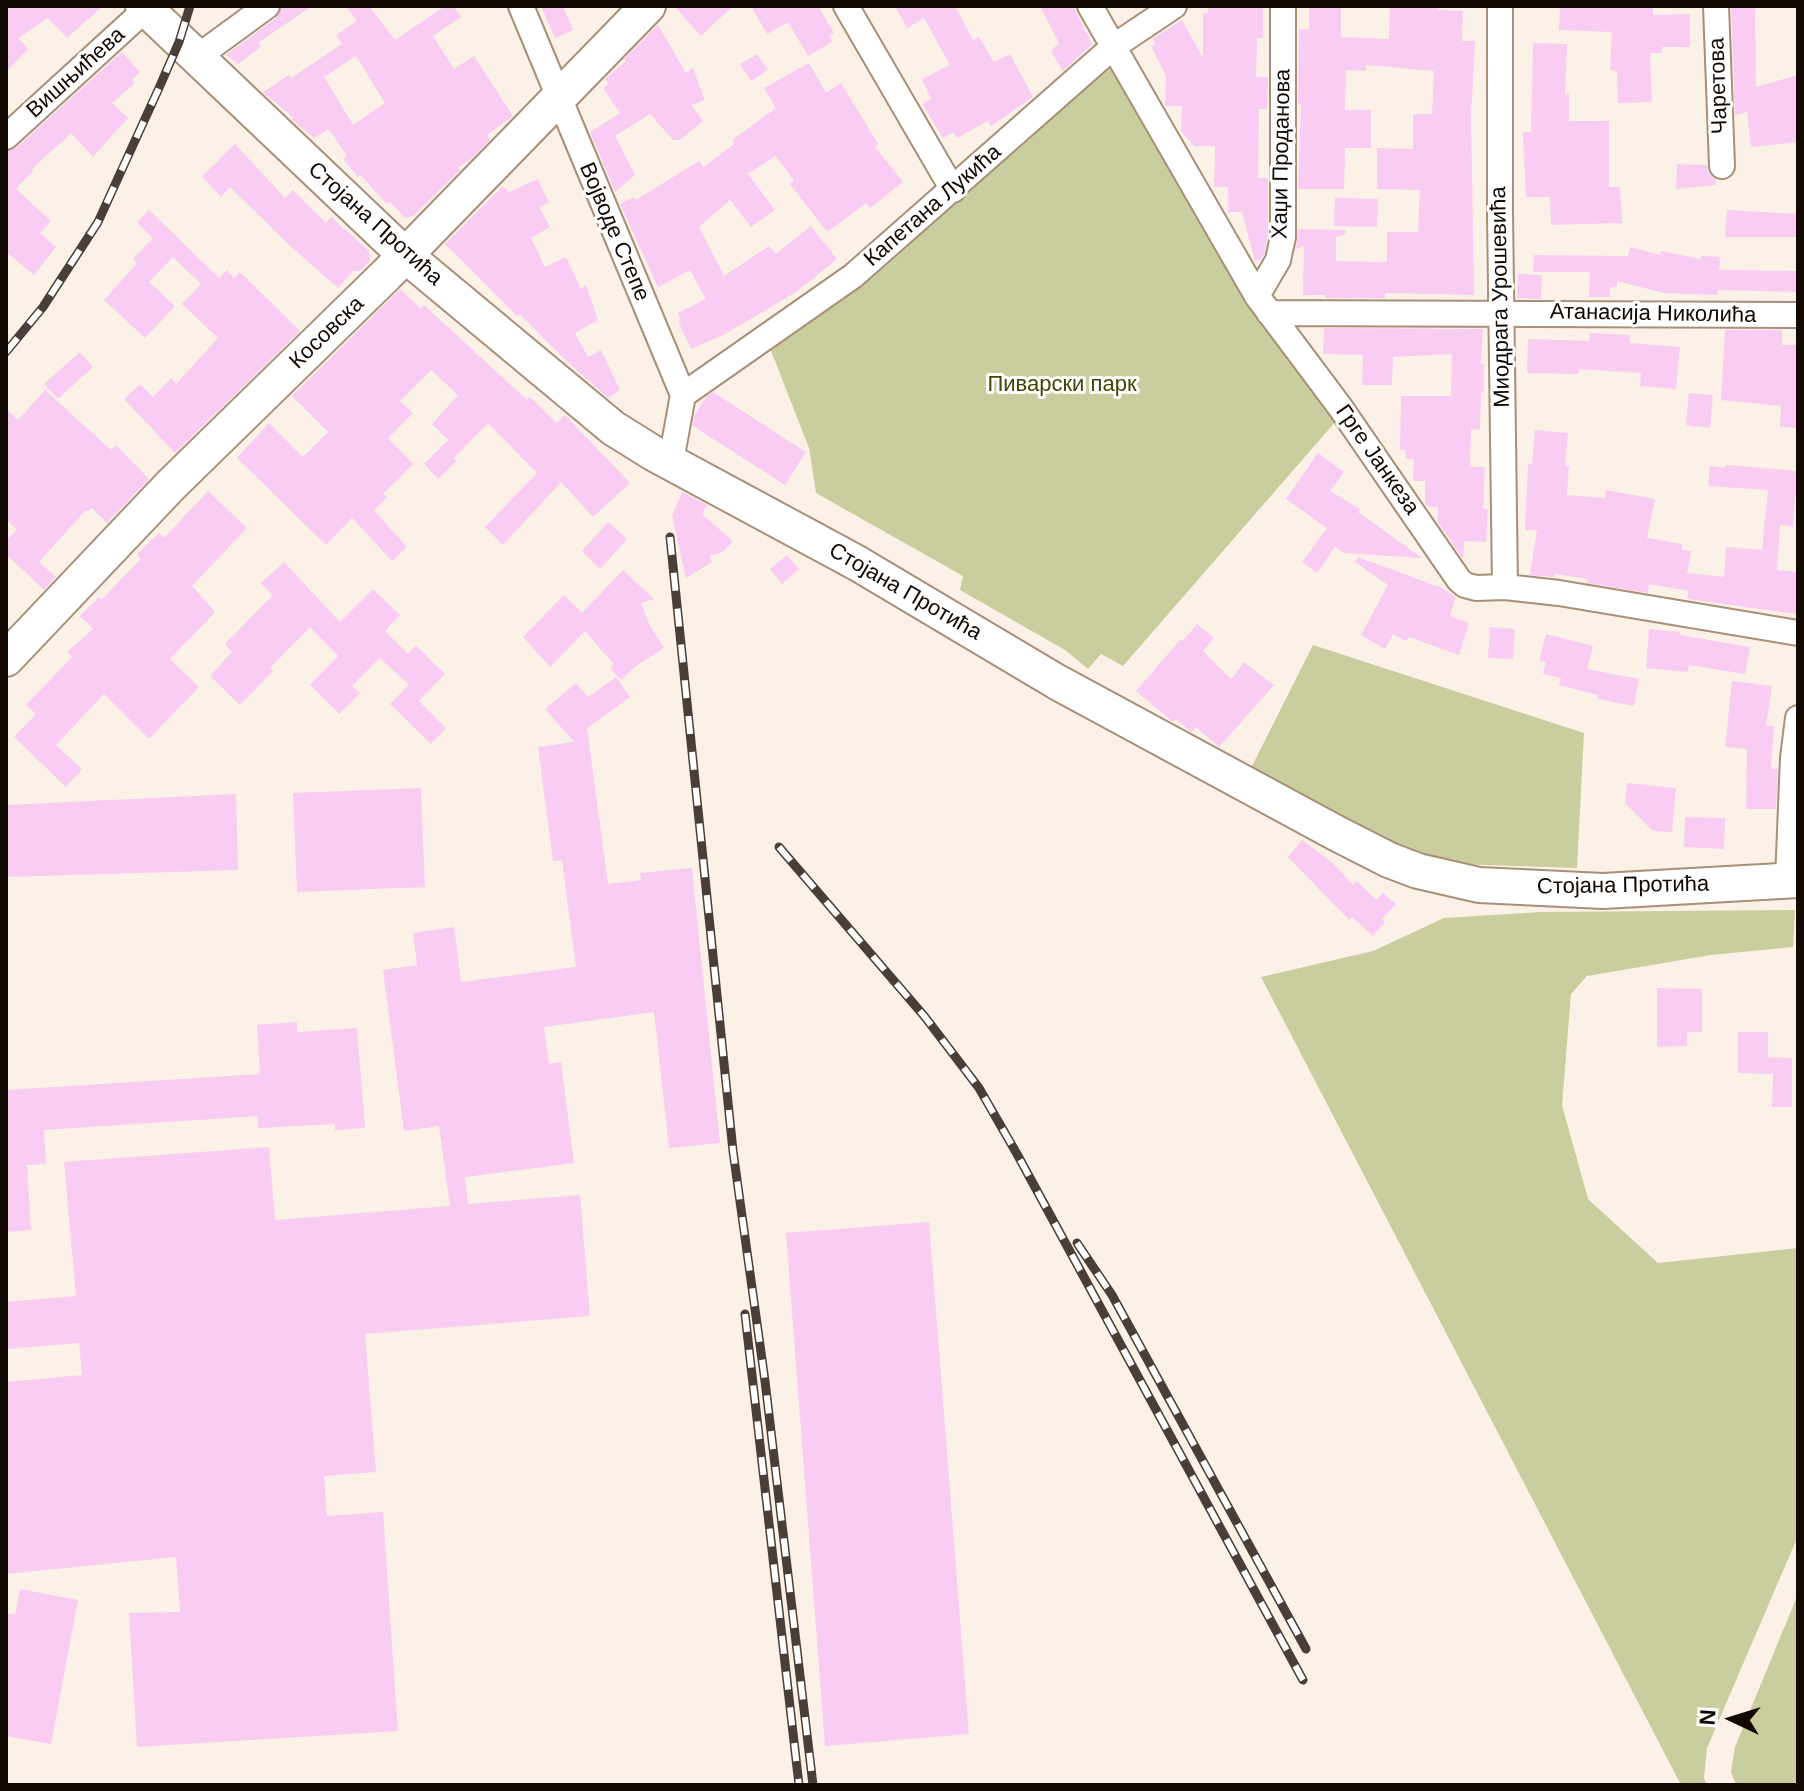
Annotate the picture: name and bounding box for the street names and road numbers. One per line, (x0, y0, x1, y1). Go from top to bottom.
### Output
street label: Вишњићева (21, 22, 131, 124)
street label: Чаретова (1704, 37, 1734, 135)
street label: Хаџи Проданова (1267, 69, 1297, 239)
street label: Капетана Лукића (859, 139, 1007, 273)
street label: Стојана Протића (302, 157, 448, 291)
street label: Војводе Степе (573, 159, 655, 305)
street label: Миодрага Урошевића (1486, 186, 1516, 408)
street label: Косовска (284, 291, 370, 375)
street label: Атанасија Николића (1550, 299, 1756, 329)
street label: Грге Јанкеза (1329, 400, 1425, 520)
street label: Стојана Протића (824, 538, 986, 646)
street label: Стојана Протића (1537, 871, 1709, 901)

